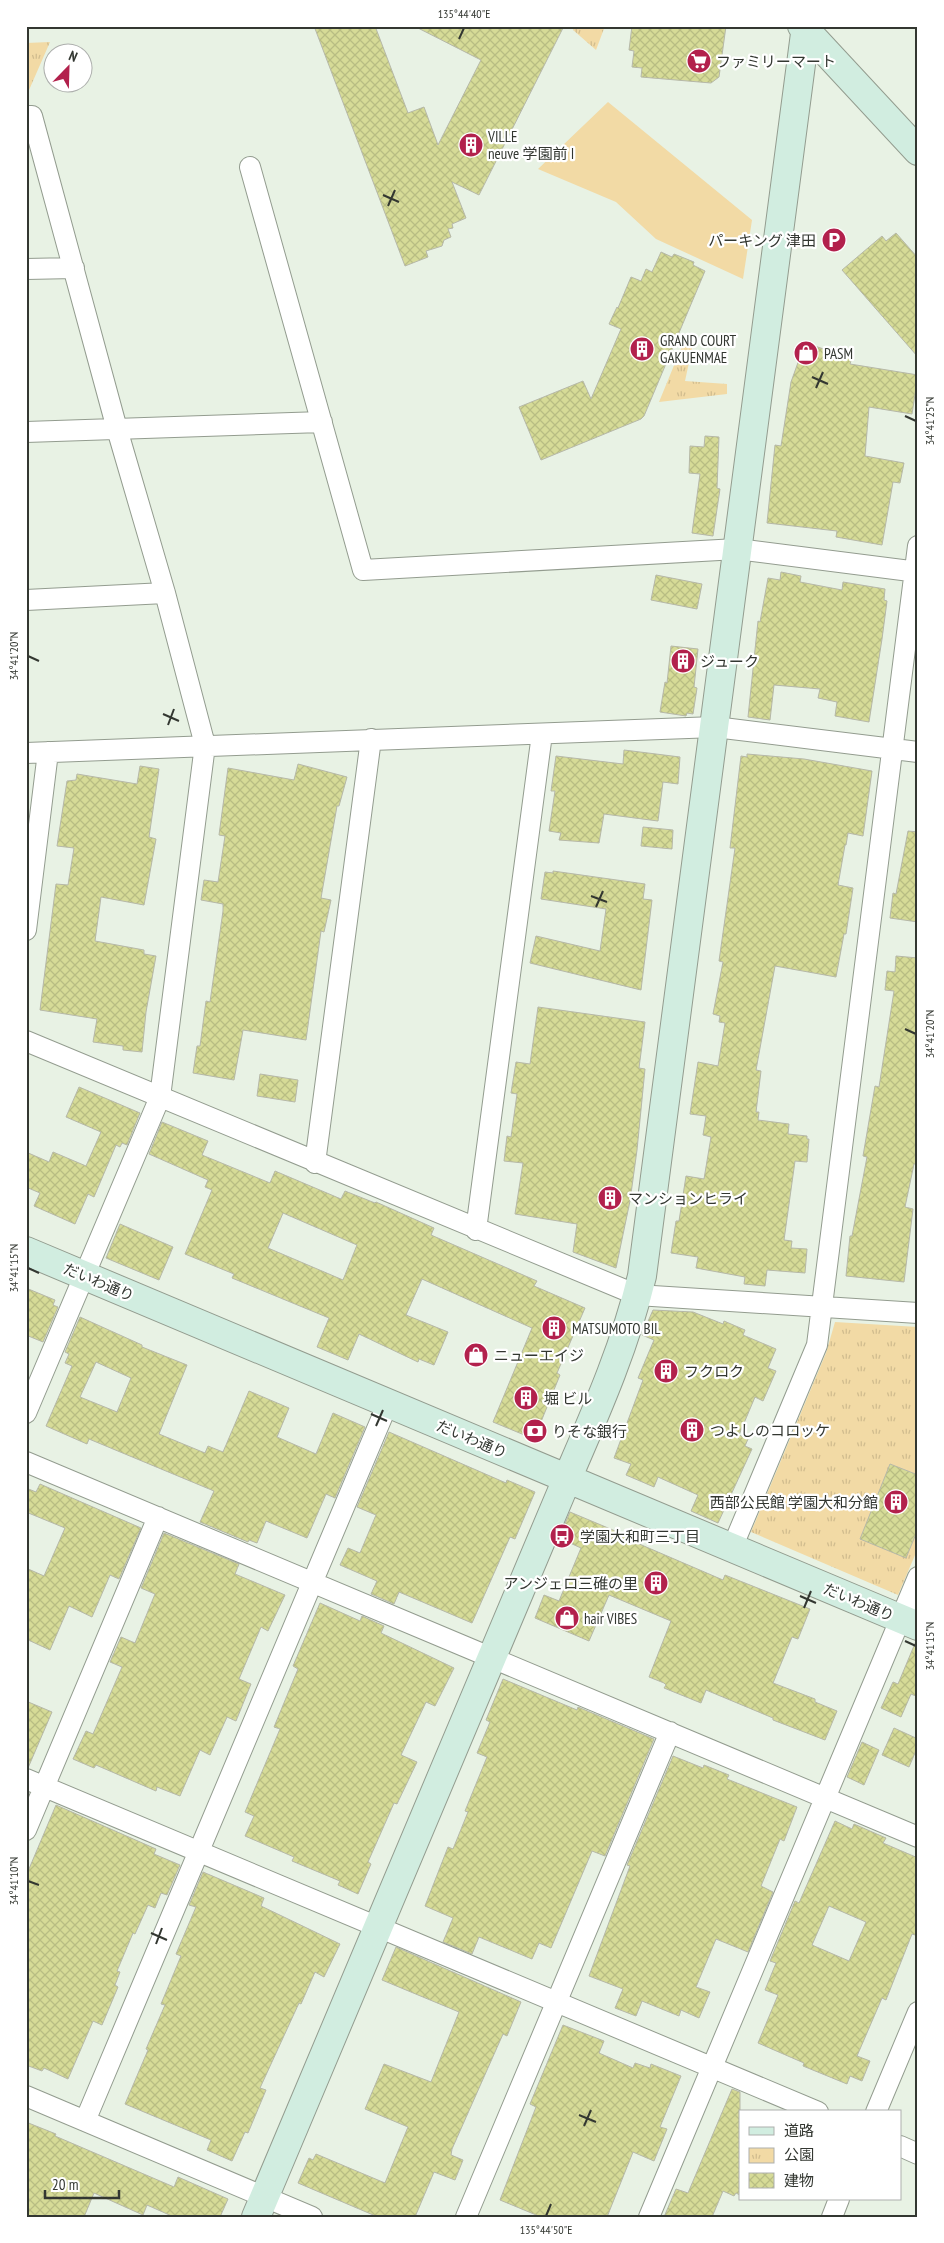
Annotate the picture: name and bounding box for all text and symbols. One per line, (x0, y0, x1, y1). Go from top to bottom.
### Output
text: 135°44'40"E (438, 6, 490, 21)
north arrow (42, 42, 92, 92)
text: N (66, 46, 80, 66)
supermarket icon: ファミリーマート (686, 48, 712, 74)
place label: ファミリーマート (716, 52, 836, 71)
place label: VILLE neuve 学園前 I (487, 127, 574, 163)
building icon: VILLE neuve 学園前 I (458, 132, 484, 158)
parking icon: パーキング 津田 (821, 227, 847, 253)
place label: パーキング 津田 (708, 231, 816, 250)
place label: GRAND COURT GAKUENMAE (660, 331, 737, 367)
building icon: GRAND COURT GAKUENMAE (629, 336, 655, 362)
shop icon: PASM (793, 340, 819, 366)
place label: PASM (824, 344, 853, 363)
text: 34°41'25"N (922, 397, 937, 445)
text: 34°41'20"N (6, 632, 21, 680)
building icon: ジューク (670, 648, 696, 674)
place label: ジューク (700, 652, 759, 671)
text: 34°41'20"N (922, 1010, 937, 1058)
building icon: マンションヒライ (597, 1185, 623, 1211)
place label: マンションヒライ (628, 1189, 748, 1208)
text: 34°41'15"N (6, 1244, 21, 1292)
street label: だいわ通り (61, 1259, 137, 1305)
building icon: MATSUMOTO BIL (541, 1315, 567, 1341)
place label: MATSUMOTO BIL (572, 1319, 661, 1338)
shop icon: ニューエイジ (463, 1342, 489, 1368)
place label: ニューエイジ (494, 1346, 584, 1365)
building icon: フクロク (653, 1358, 679, 1384)
place label: フクロク (684, 1362, 744, 1381)
building icon: 堀 ビル (513, 1385, 539, 1411)
place label: 堀 ビル (544, 1389, 592, 1408)
street label: だいわ通り (434, 1416, 510, 1462)
building icon: つよしのコロッケ (679, 1417, 705, 1443)
bank icon: りそな銀行 (522, 1418, 548, 1444)
place label: つよしのコロッケ (710, 1421, 830, 1440)
place label: りそな銀行 (552, 1422, 627, 1441)
building icon: 西部公民館 学園大和分館 (883, 1489, 909, 1515)
place label: 西部公民館 学園大和分館 (710, 1493, 878, 1512)
bus stop icon: 学園大和町三丁目 (549, 1523, 575, 1549)
place label: 学園大和町三丁目 (580, 1527, 700, 1546)
building icon: アンジェロ三碓の里 (643, 1570, 669, 1596)
place label: アンジェロ三碓の里 (504, 1574, 638, 1593)
street label: だいわ通り (821, 1579, 897, 1625)
shop icon: hair VIBES (554, 1605, 580, 1631)
place label: hair VIBES (584, 1609, 637, 1628)
text: 34°41'15"N (922, 1622, 937, 1670)
text: 34°41'10"N (6, 1857, 21, 1905)
legend (739, 2110, 902, 2200)
text: 道路 (784, 2121, 814, 2140)
text: 公園 (784, 2145, 814, 2164)
scale bar (45, 2168, 119, 2200)
text: 建物 (784, 2171, 814, 2190)
text: 20 m (52, 2175, 78, 2194)
text: 135°44'50"E (520, 2222, 572, 2237)

